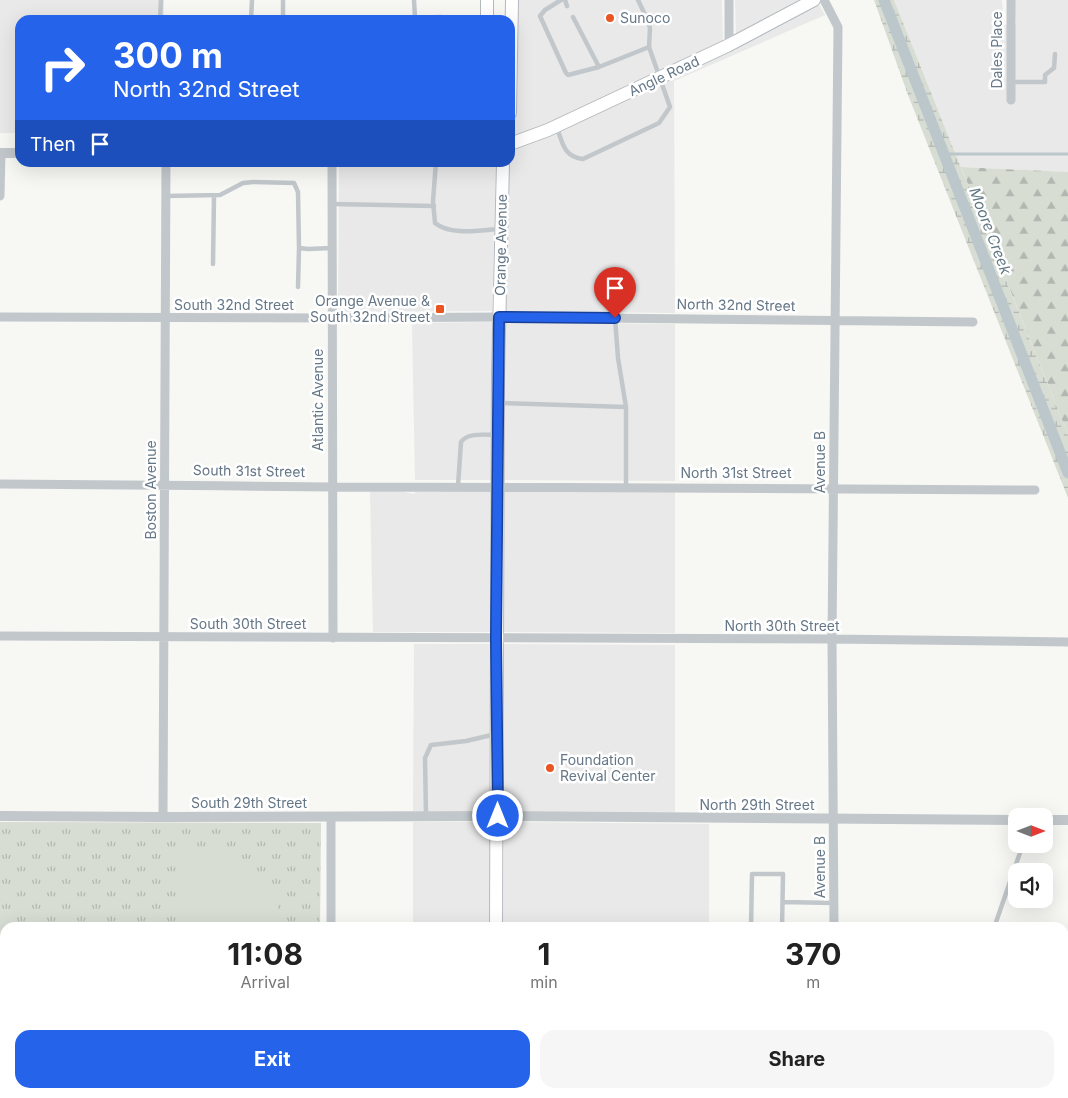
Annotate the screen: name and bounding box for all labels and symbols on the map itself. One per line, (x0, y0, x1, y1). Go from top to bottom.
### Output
place label: Sunoco (620, 9, 670, 26)
street label: Dales Place (988, 11, 1005, 89)
marker: Sunoco (604, 12, 616, 24)
street label: Angle Road (626, 52, 702, 99)
water label: Moore Creek (965, 185, 1016, 278)
street label: Orange Avenue (491, 194, 510, 296)
pin (594, 267, 636, 318)
place label: Orange Avenue & South 32nd Street (310, 292, 430, 325)
street label: North 32nd Street (677, 295, 796, 314)
street label: South 32nd Street (174, 296, 294, 313)
marker: Orange Avenue & South 32nd Street (434, 303, 446, 315)
street label: Atlantic Avenue (309, 349, 326, 451)
street label: Avenue B (811, 431, 828, 493)
street label: Boston Avenue (142, 440, 159, 540)
street label: South 31st Street (193, 461, 306, 480)
street label: North 31st Street (681, 464, 792, 481)
street label: South 30th Street (190, 615, 307, 632)
street label: North 30th Street (724, 617, 840, 634)
place label: Foundation Revival Center (560, 751, 655, 784)
marker: Foundation Revival Center (544, 762, 556, 774)
position arrow (471, 789, 523, 841)
street label: South 29th Street (191, 794, 308, 811)
street label: North 29th Street (700, 796, 815, 813)
north arrow (1008, 808, 1052, 852)
street label: Avenue B (811, 836, 828, 898)

